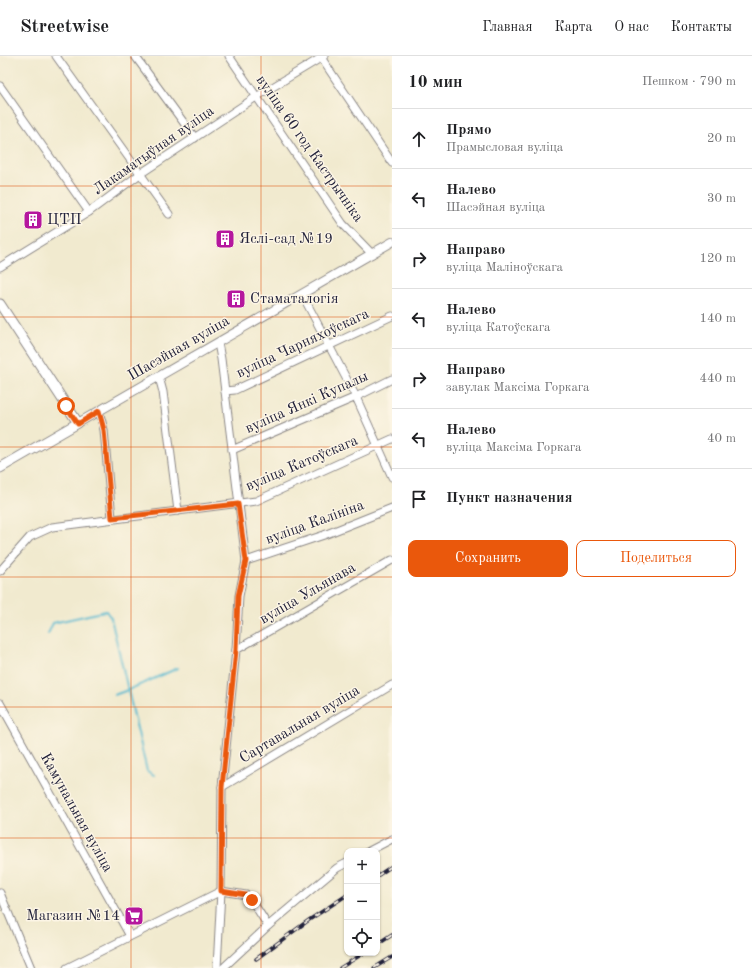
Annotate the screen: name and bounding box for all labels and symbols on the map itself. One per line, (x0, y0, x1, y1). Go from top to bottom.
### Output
street label: вуліца 60 год Кастрычніка (253, 73, 366, 226)
street label: Лакаматыўная вуліца (91, 103, 217, 198)
building icon: ЦТП (22, 209, 44, 231)
place label: ЦТП (47, 213, 82, 228)
building icon: Яслі-сад №19 (214, 228, 236, 250)
place label: Яслі-сад №19 (239, 232, 333, 247)
building icon: Стаматалогія (225, 288, 247, 310)
place label: Стаматалогія (250, 292, 339, 307)
street label: вуліца Чарняхоўскага (234, 306, 372, 381)
street label: Шасэйная вуліца (126, 314, 233, 384)
street label: вуліца Янкі Купалы (243, 369, 371, 437)
route start (57, 397, 75, 415)
street label: вуліца Катоўскага (244, 433, 361, 494)
street label: вуліца Калініна (264, 498, 367, 548)
street label: вуліца Ульянава (258, 560, 359, 627)
street label: Сартавальная вуліца (237, 683, 363, 767)
street label: Камунальная вуліца (37, 751, 115, 876)
route end (243, 891, 261, 909)
supermarket icon: Магазин №14 (123, 905, 145, 927)
place label: Магазин №14 (26, 909, 120, 924)

